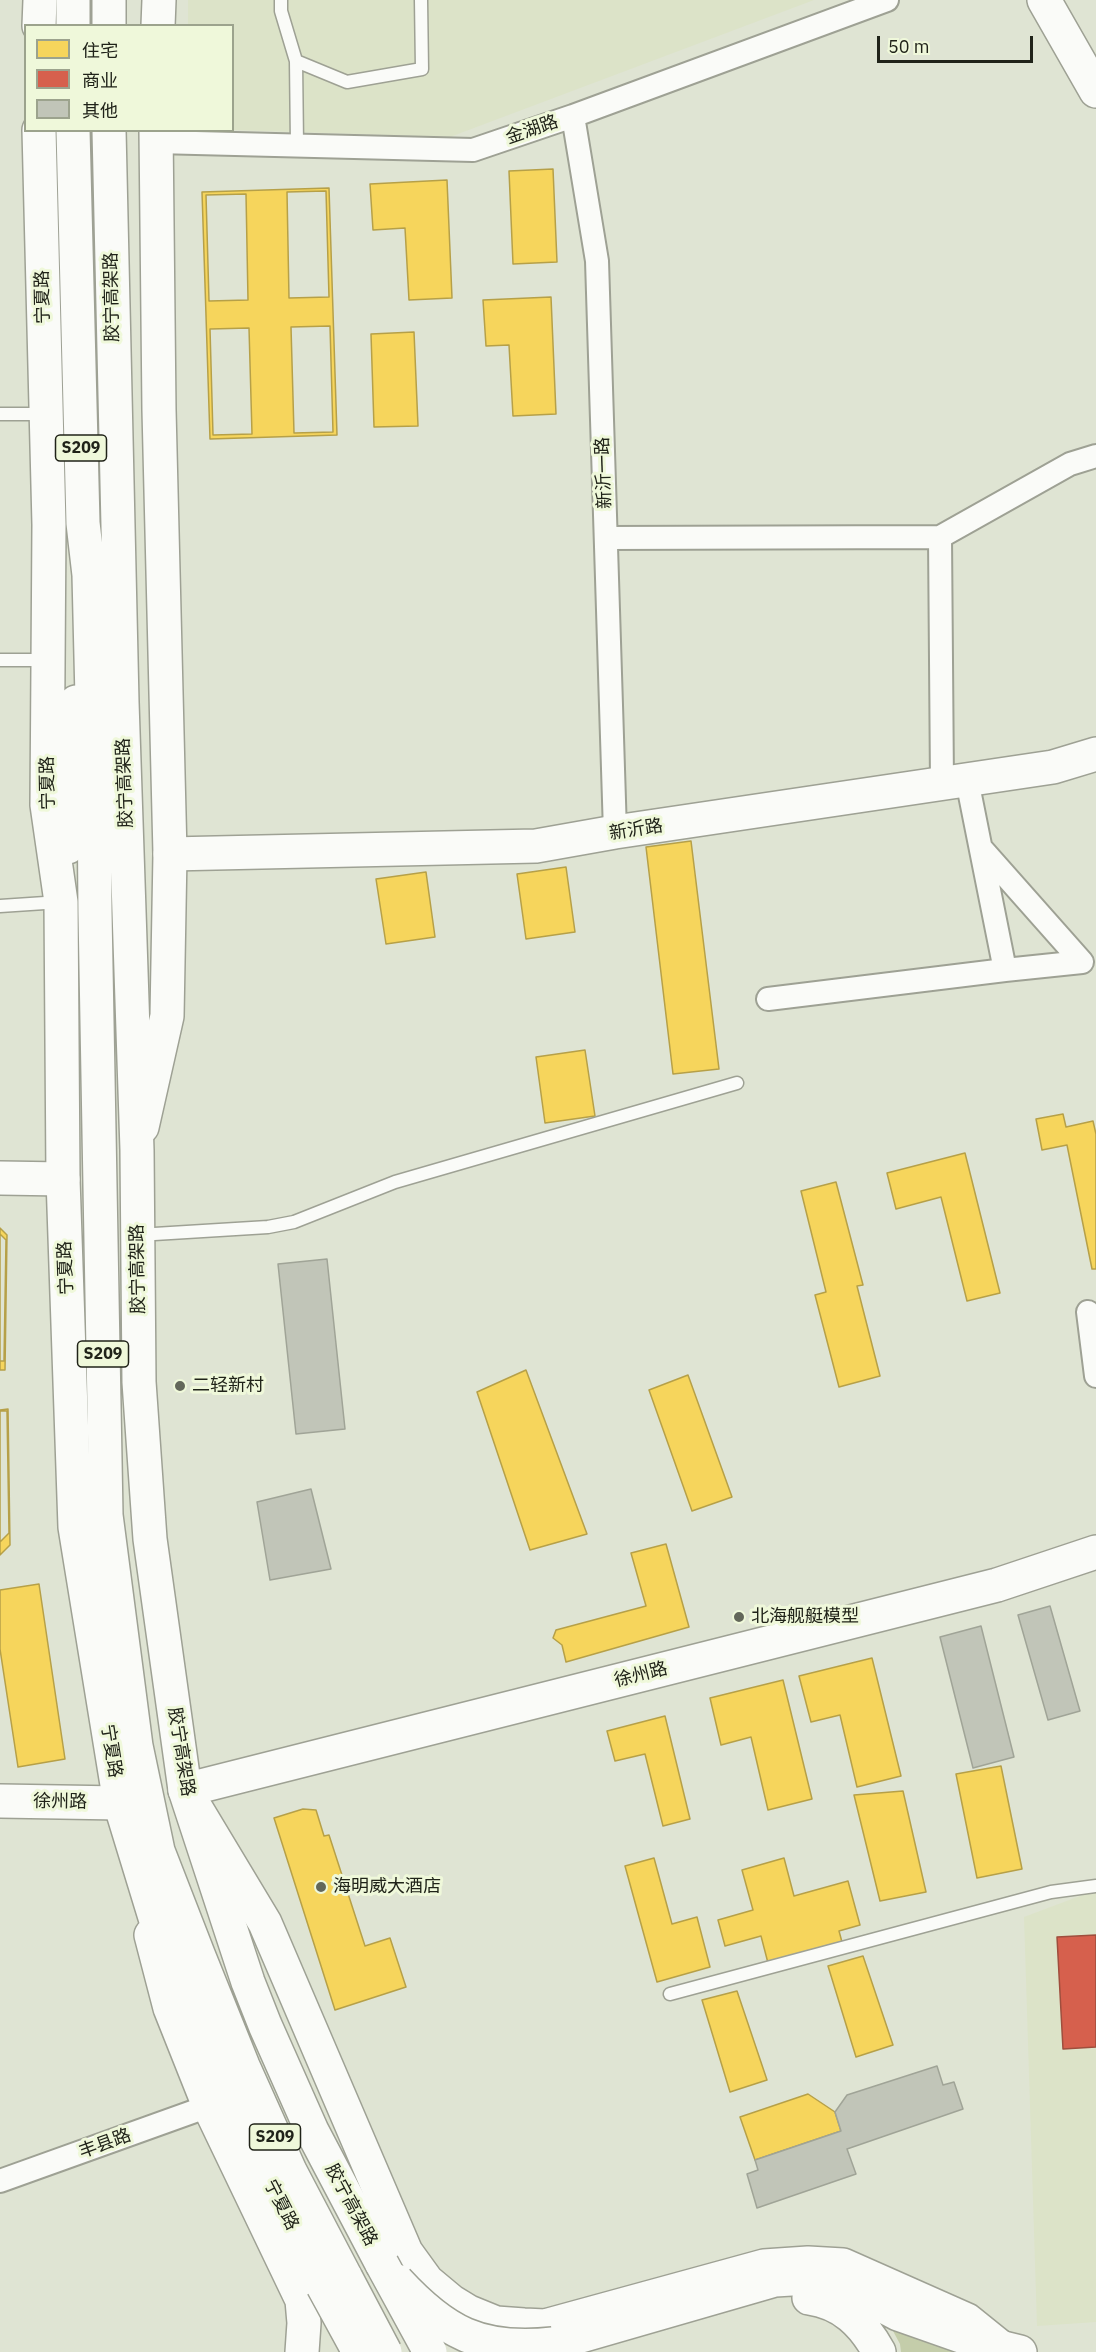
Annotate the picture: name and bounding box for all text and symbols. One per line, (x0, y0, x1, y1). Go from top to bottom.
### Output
legend (24, 24, 234, 132)
scale bar (880, 24, 1036, 62)
text: 50 m (888, 35, 930, 58)
text: 住宅 (82, 39, 118, 62)
text: 商业 (82, 69, 118, 92)
text: 其他 (82, 99, 118, 122)
street label: 金湖路 (503, 111, 561, 149)
street label: 胶宁高架路 (100, 252, 124, 342)
street label: 宁夏路 (32, 270, 54, 324)
road number: S209 (56, 435, 106, 461)
street label: 新沂一路 (592, 437, 616, 509)
street label: 胶宁高架路 (113, 738, 137, 828)
street label: 宁夏路 (37, 756, 59, 810)
street label: 新沂路 (608, 815, 664, 845)
street label: 胶宁高架路 (126, 1224, 150, 1314)
street label: 宁夏路 (54, 1241, 78, 1295)
road number: S209 (78, 1341, 128, 1367)
place label: 二轻新村 (192, 1375, 264, 1397)
marker: 二轻新村 (173, 1379, 187, 1393)
place label: 北海舰艇模型 (751, 1606, 859, 1628)
marker: 北海舰艇模型 (732, 1610, 746, 1624)
street label: 徐州路 (612, 1658, 670, 1692)
street label: 胶宁高架路 (163, 1706, 199, 1798)
street label: 宁夏路 (96, 1723, 126, 1779)
street label: 徐州路 (33, 1791, 87, 1813)
place label: 海明威大酒店 (333, 1876, 441, 1898)
marker: 海明威大酒店 (314, 1880, 328, 1894)
road number: S209 (250, 2124, 300, 2150)
street label: 丰县路 (76, 2125, 134, 2163)
street label: 胶宁高架路 (320, 2160, 382, 2250)
street label: 宁夏路 (259, 2176, 303, 2234)

